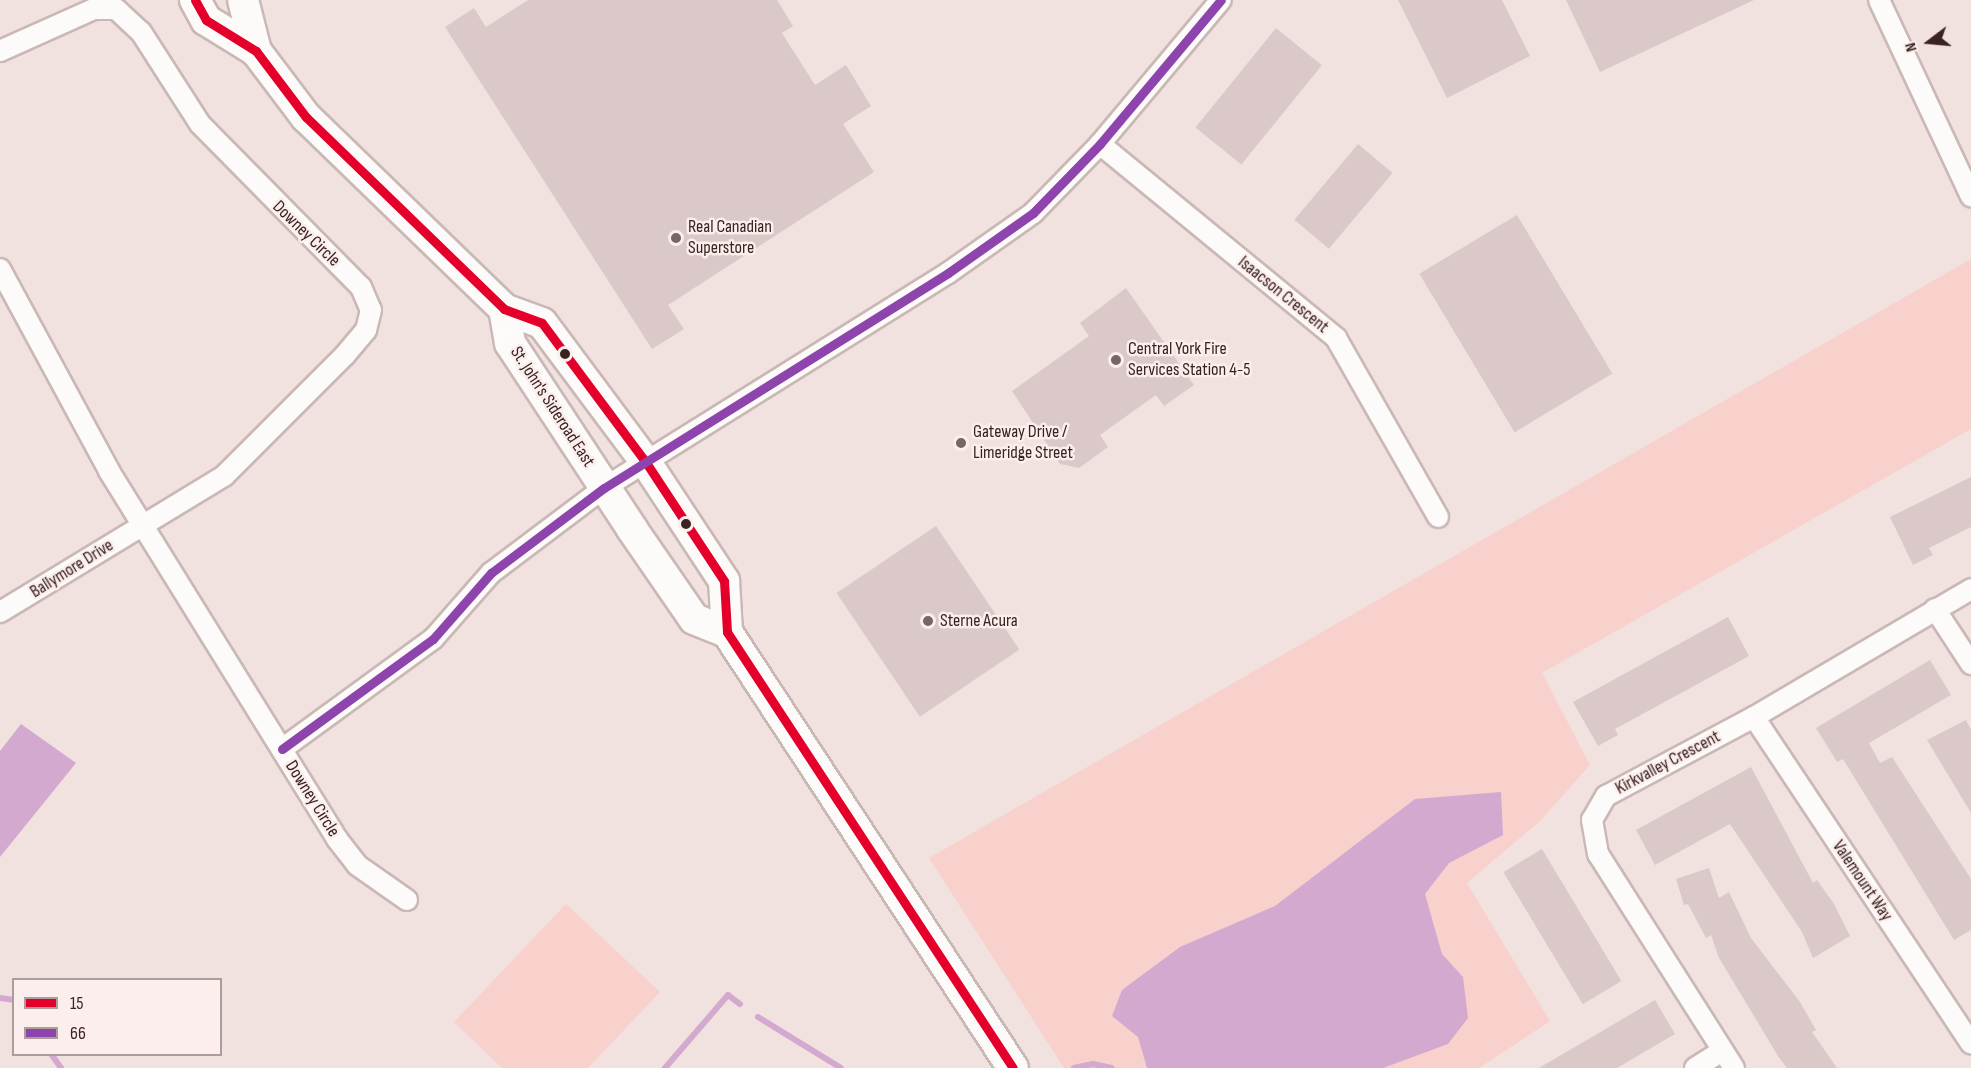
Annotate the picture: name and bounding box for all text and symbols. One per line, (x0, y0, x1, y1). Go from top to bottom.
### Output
north arrow (1899, 12, 1959, 72)
text: N (1901, 40, 1922, 54)
street label: Downey Circle (268, 196, 344, 272)
place label: Real Canadian Superstore (688, 217, 772, 260)
marker: Real Canadian Superstore (669, 231, 683, 245)
street label: Isaacson Crescent (1233, 252, 1333, 338)
place label: Central York Fire Services Station 4-5 (1128, 339, 1251, 382)
street label: St. John's Sideroad East (505, 343, 599, 471)
unlabelled marker (559, 348, 571, 360)
marker: Central York Fire Services Station 4-5 (1109, 353, 1123, 367)
place label: Gateway Drive / Limeridge Street (973, 422, 1073, 464)
marker: Gateway Drive / Limeridge Street (954, 436, 968, 450)
unlabelled marker (680, 518, 692, 530)
street label: Ballymore Drive (26, 535, 118, 603)
place label: Sterne Acura (940, 610, 1018, 632)
marker: Sterne Acura (921, 614, 935, 628)
street label: Kirkvalley Crescent (1612, 726, 1724, 800)
street label: Downey Circle (280, 757, 344, 841)
street label: Valemount Way (1827, 837, 1897, 925)
legend (12, 978, 222, 1056)
text: 15 (70, 993, 84, 1014)
text: 66 (70, 1023, 86, 1044)

